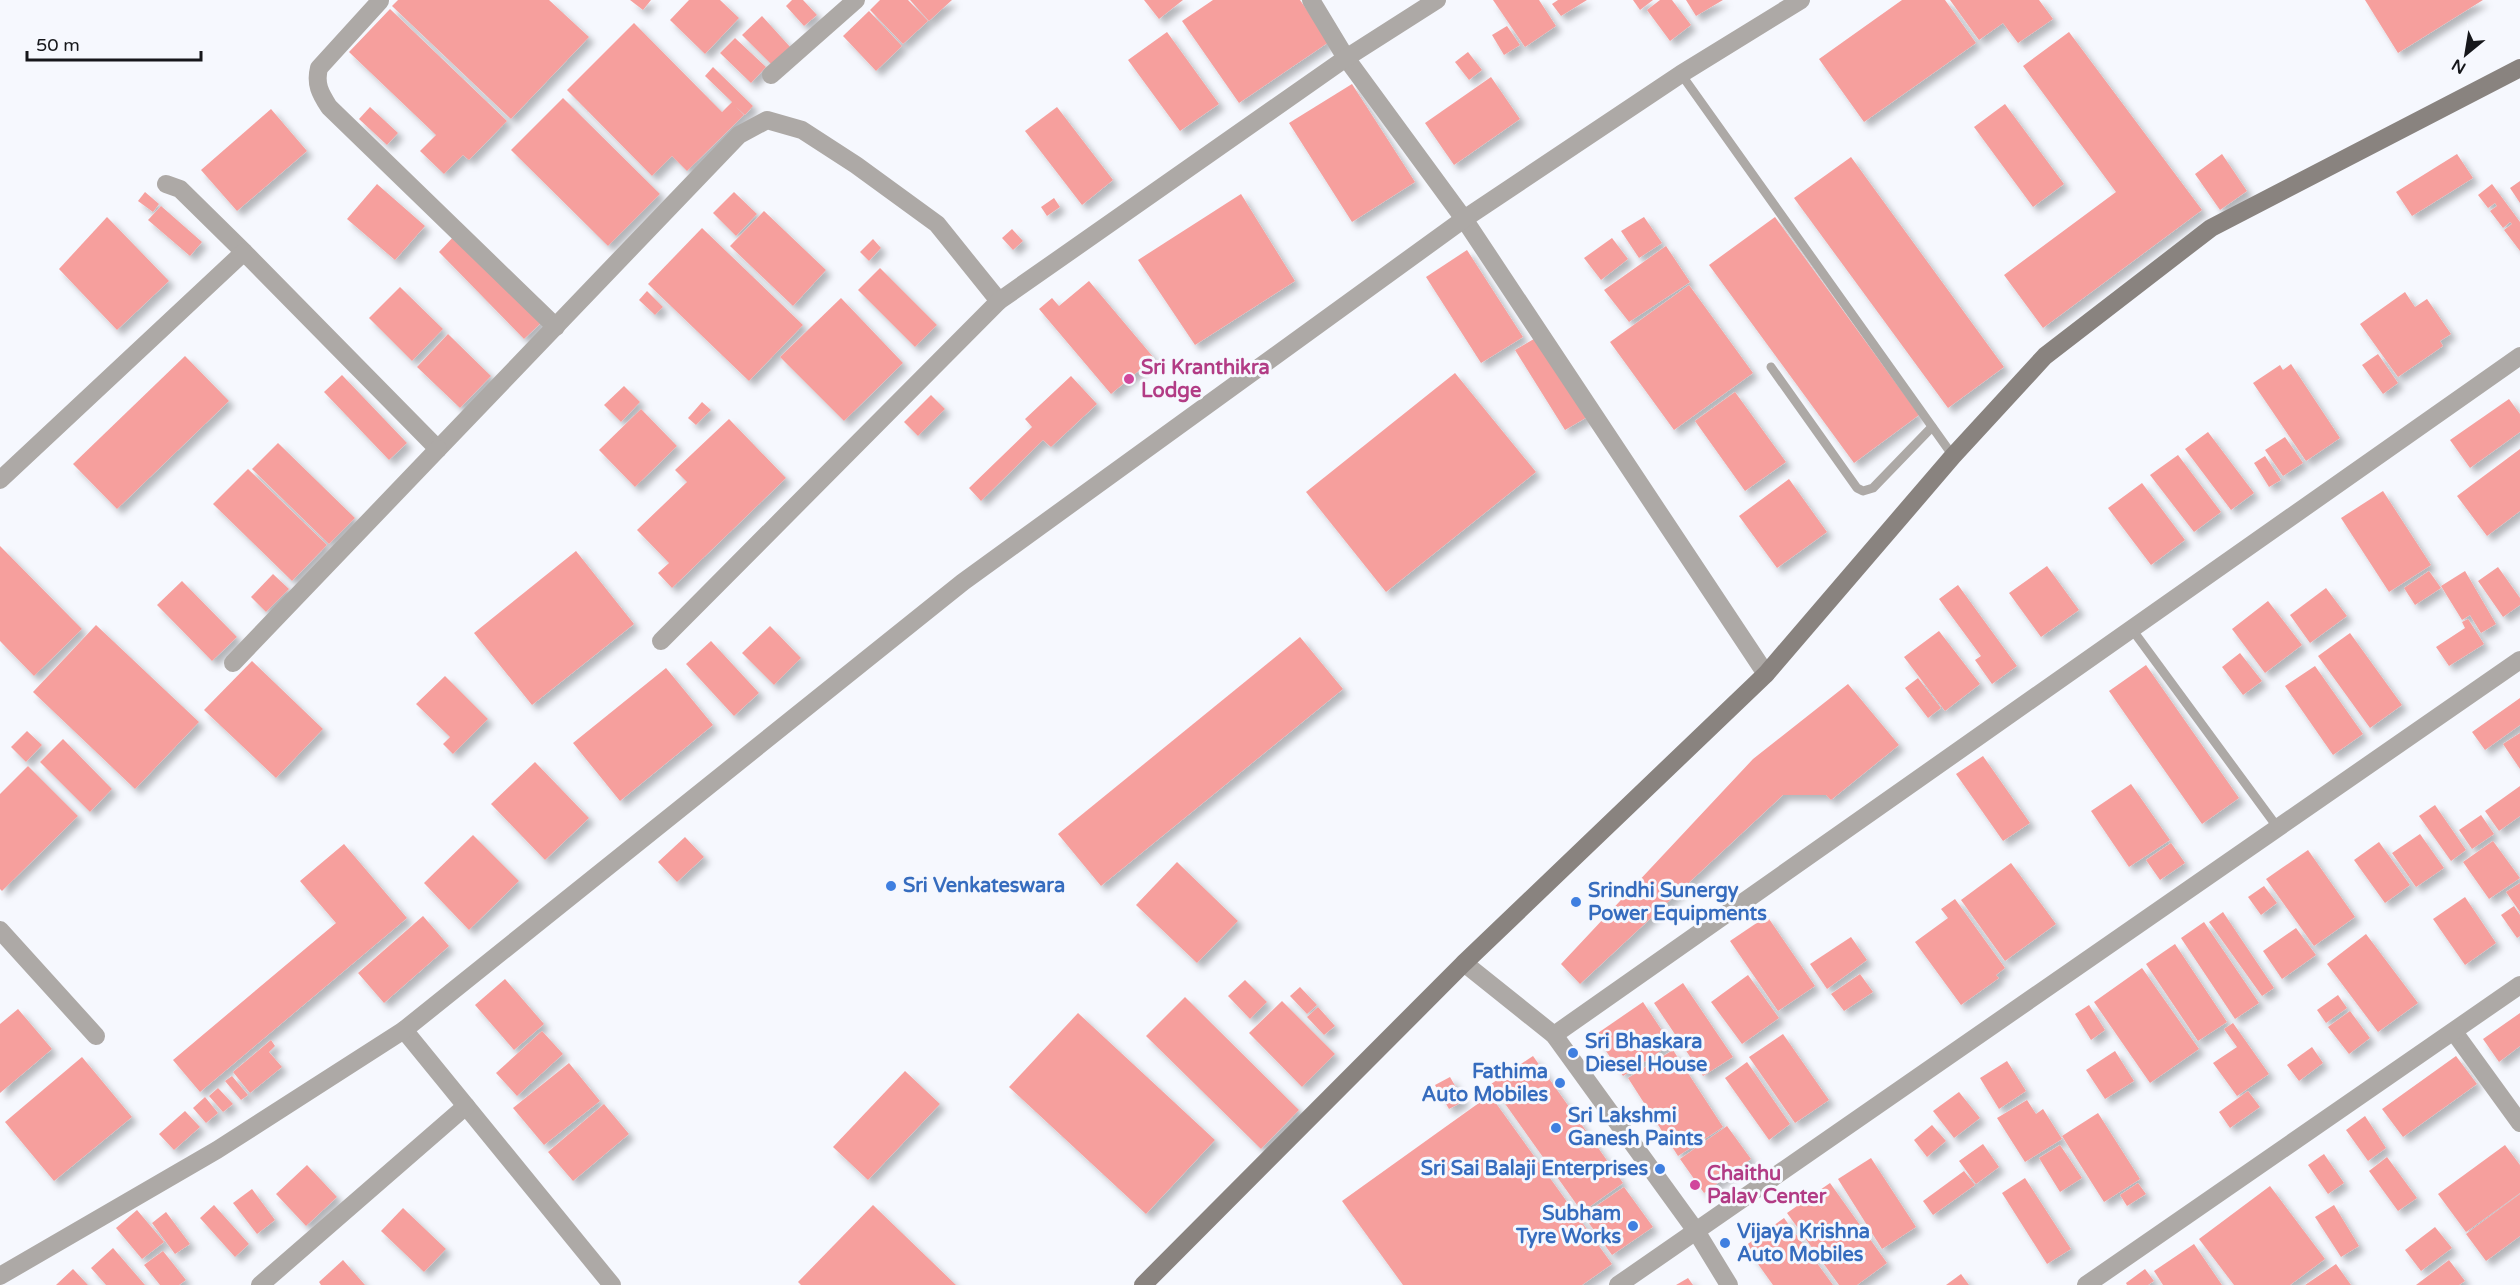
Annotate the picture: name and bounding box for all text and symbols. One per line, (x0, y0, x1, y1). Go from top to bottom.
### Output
scale bar (27, 24, 201, 62)
north arrow (2436, 24, 2496, 84)
text: 50 m (36, 34, 80, 56)
text: N (2448, 54, 2470, 78)
place label: Sri Kranthikra Lodge (1141, 356, 1270, 403)
marker: Sri Kranthikra Lodge (1122, 372, 1136, 386)
place label: Sri Venkateswara (903, 874, 1065, 898)
marker: Sri Venkateswara (884, 879, 898, 893)
place label: Srindhi Sunergy Power Equipments (1588, 879, 1767, 926)
marker: Srindhi Sunergy Power Equipments (1569, 895, 1583, 909)
place label: Sri Bhaskara Diesel House (1585, 1030, 1707, 1077)
marker: Sri Bhaskara Diesel House (1566, 1046, 1580, 1060)
place label: Fathima Auto Mobiles (1422, 1060, 1548, 1107)
marker: Fathima Auto Mobiles (1553, 1076, 1567, 1090)
place label: Sri Lakshmi Ganesh Paints (1568, 1104, 1704, 1151)
marker: Sri Lakshmi Ganesh Paints (1549, 1121, 1563, 1135)
place label: Sri Sai Balaji Enterprises (1421, 1157, 1648, 1181)
marker: Sri Sai Balaji Enterprises (1653, 1162, 1667, 1176)
place label: Chaithu Palav Center (1707, 1162, 1827, 1209)
marker: Chaithu Palav Center (1688, 1178, 1702, 1192)
place label: Subham Tyre Works (1515, 1202, 1621, 1249)
marker: Subham Tyre Works (1626, 1219, 1640, 1233)
place label: Vijaya Krishna Auto Mobiles (1737, 1220, 1870, 1267)
marker: Vijaya Krishna Auto Mobiles (1718, 1236, 1732, 1250)

